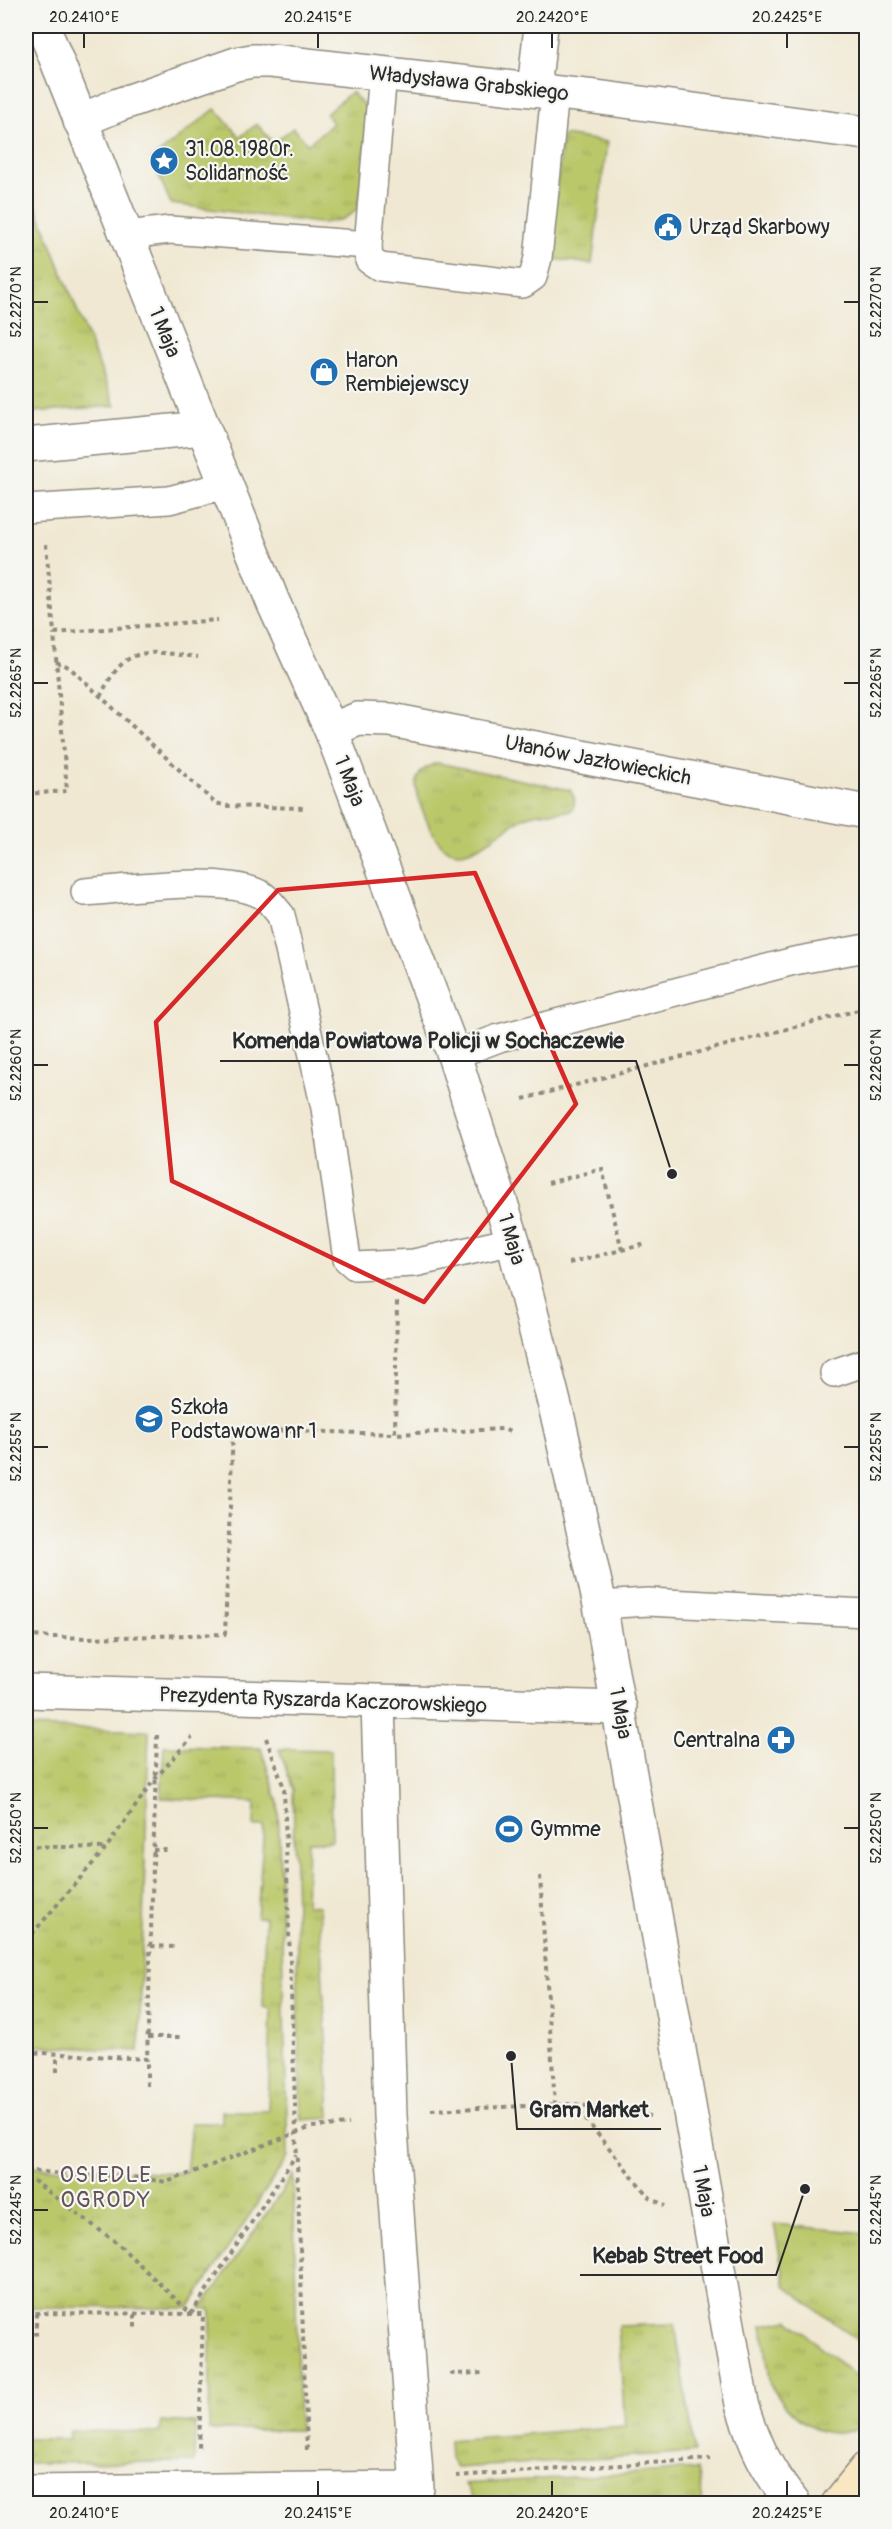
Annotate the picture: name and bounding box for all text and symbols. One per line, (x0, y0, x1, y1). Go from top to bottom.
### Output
text: 20.2410°E (49, 8, 119, 27)
text: 20.2415°E (284, 8, 352, 27)
text: 20.2420°E (516, 8, 588, 27)
text: 20.2425°E (752, 8, 822, 27)
street label: Władysława Grabskiego (368, 60, 570, 107)
place label: 31.08.1980r. Solidarność (185, 136, 294, 187)
place icon: 31.08.1980r. Solidarność (148, 145, 180, 177)
public building icon: Urząd Skarbowy (652, 211, 684, 243)
place label: Urząd Skarbowy (689, 214, 830, 241)
text: 52.2270°N (7, 266, 26, 338)
text: 52.2270°N (867, 266, 886, 338)
street label: 1 Maja (142, 303, 187, 361)
place label: Haron Rembiejewscy (345, 347, 469, 398)
shop icon: Haron Rembiejewscy (308, 356, 340, 388)
text: 52.2265°N (7, 648, 26, 718)
text: 52.2265°N (867, 648, 886, 718)
street label: Ułanów Jazłowieckich (502, 729, 693, 792)
street label: 1 Maja (328, 752, 371, 810)
callout: Komenda Powiatowa Policji w Sochaczewie (220, 1021, 636, 1061)
text: Komenda Powiatowa Policji w Sochaczewie (232, 1027, 625, 1055)
text: 52.2260°N (7, 1029, 26, 1101)
text: 52.2260°N (867, 1029, 886, 1101)
street label: 1 Maja (491, 1210, 532, 1268)
place label: Szkoła Podstawowa nr 1 (170, 1394, 317, 1445)
school or university icon: Szkoła Podstawowa nr 1 (133, 1403, 165, 1435)
text: 52.2255°N (7, 1412, 26, 1482)
text: 52.2255°N (867, 1412, 886, 1482)
street label: Prezydenta Ryszarda Kaczorowskiego (159, 1681, 487, 1720)
street label: 1 Maja (603, 1685, 638, 1741)
pharmacy icon: Centralna (765, 1724, 797, 1756)
place label: Centralna (673, 1727, 760, 1754)
text: 52.2250°N (7, 1792, 26, 1864)
text: 52.2250°N (867, 1792, 886, 1864)
sports icon: Gymme (493, 1813, 525, 1845)
place label: Gymme (530, 1816, 601, 1843)
callout: Gram Market (517, 2089, 661, 2129)
text: Gram Market (529, 2096, 650, 2124)
district label: OSIEDLE OGRODY (60, 2161, 152, 2214)
street label: 1 Maja (686, 2163, 721, 2219)
text: 52.2245°N (7, 2175, 26, 2245)
text: 52.2245°N (867, 2175, 886, 2245)
callout: Kebab Street Food (580, 2235, 776, 2275)
text: Kebab Street Food (592, 2242, 764, 2270)
text: 20.2410°E (49, 2504, 119, 2523)
text: 20.2415°E (284, 2504, 352, 2523)
text: 20.2420°E (516, 2504, 588, 2523)
text: 20.2425°E (752, 2504, 822, 2523)

